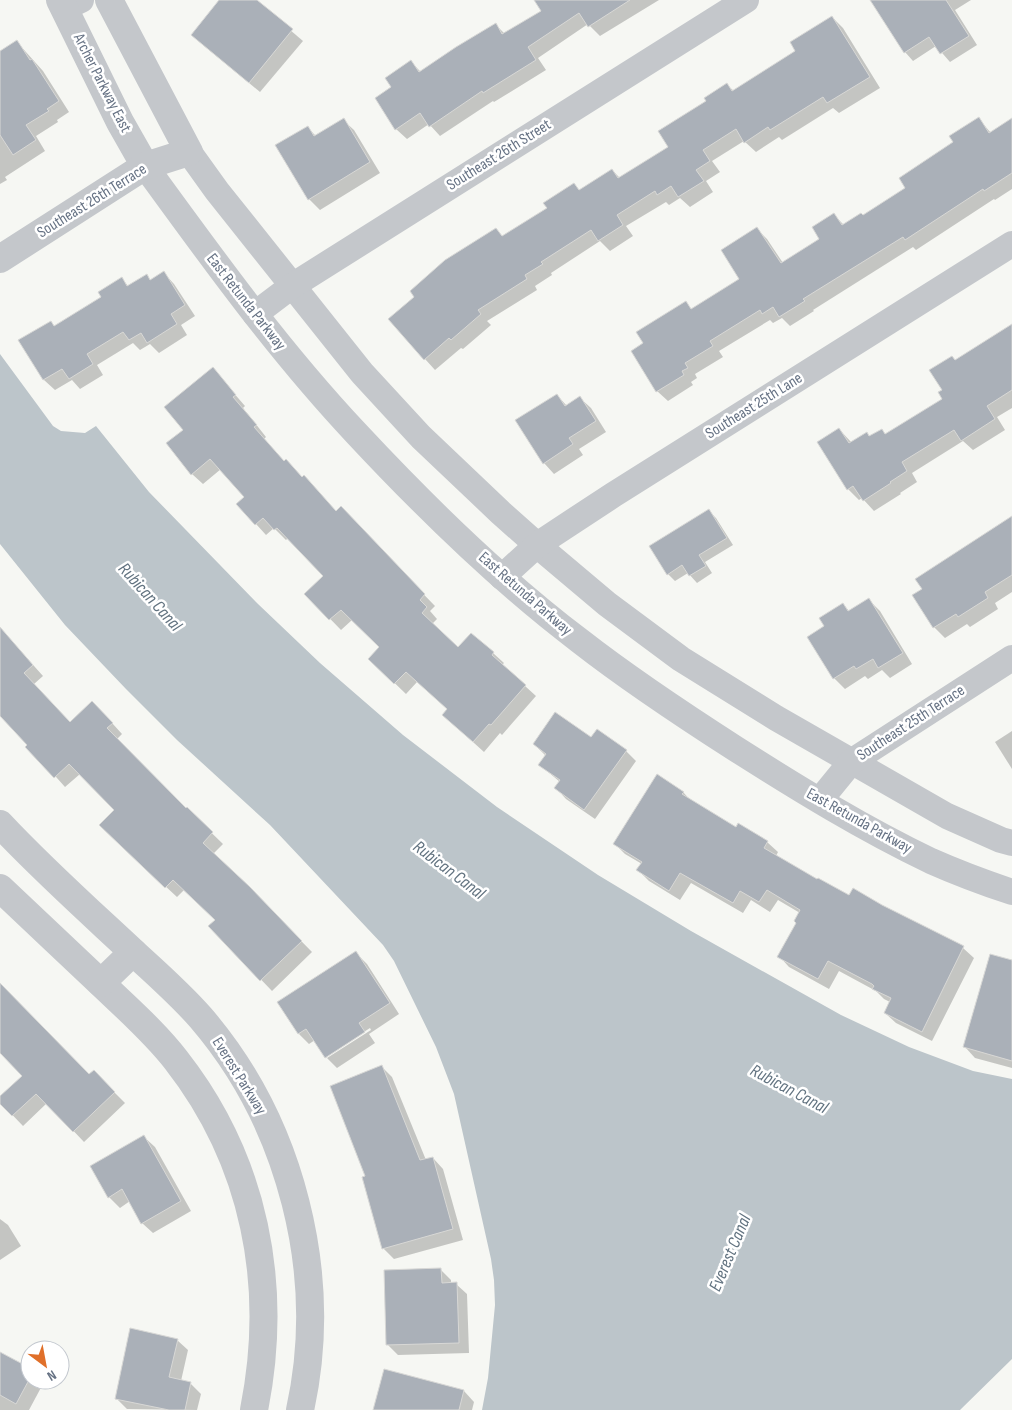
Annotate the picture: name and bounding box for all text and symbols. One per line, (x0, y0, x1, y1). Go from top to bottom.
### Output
street label: Archer Parkway East (68, 29, 135, 136)
street label: Southeast 26th Street (443, 115, 555, 195)
street label: Southeast 26th Terrace (34, 160, 150, 242)
street label: East Retunda Parkway (202, 250, 290, 354)
street label: Southeast 25th Lane (702, 369, 806, 443)
street label: East Retunda Parkway (474, 548, 576, 640)
water label: Rubican Canal (114, 559, 187, 636)
street label: Southeast 25th Terrace (854, 681, 968, 765)
street label: East Retunda Parkway (803, 784, 915, 858)
water label: Rubican Canal (409, 836, 490, 904)
street label: Everest Parkway (208, 1034, 270, 1118)
water label: Rubican Canal (747, 1060, 832, 1118)
water label: Everest Canal (704, 1211, 756, 1294)
north arrow (20, 1340, 70, 1390)
text: N (44, 1366, 59, 1385)

